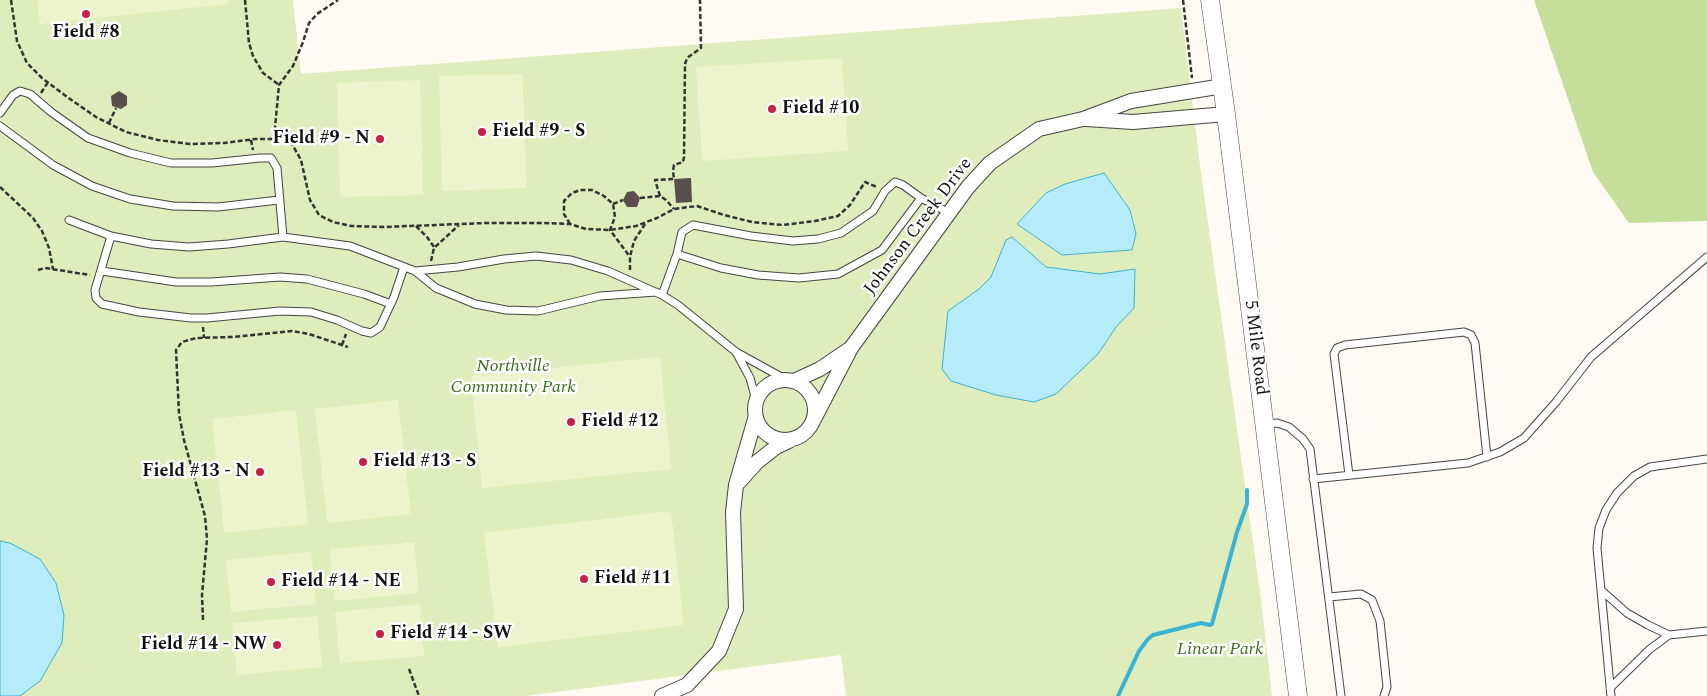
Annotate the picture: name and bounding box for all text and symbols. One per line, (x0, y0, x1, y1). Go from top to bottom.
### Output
marker: Field #8 (80, 8, 92, 20)
place label: Field #8 (52, 22, 120, 44)
place label: Field #10 (782, 98, 859, 120)
marker: Field #10 (766, 103, 778, 115)
place label: Field #9 - S (492, 121, 585, 143)
marker: Field #9 - S (476, 126, 488, 138)
place label: Field #9 - N (272, 128, 370, 150)
marker: Field #9 - N (374, 133, 386, 145)
street label: Johnson Creek Drive (860, 154, 978, 300)
street label: 5 Mile Road (1238, 299, 1272, 397)
park label: Northville Community Park (450, 356, 576, 398)
place label: Field #12 (581, 411, 658, 433)
marker: Field #12 (565, 416, 577, 428)
place label: Field #13 - S (373, 451, 476, 473)
marker: Field #13 - S (357, 456, 369, 468)
place label: Field #13 - N (142, 461, 250, 483)
marker: Field #13 - N (254, 466, 266, 478)
place label: Field #11 (594, 568, 671, 590)
place label: Field #14 - NE (281, 571, 401, 593)
marker: Field #11 (578, 573, 590, 585)
marker: Field #14 - NE (265, 576, 277, 588)
place label: Field #14 - SW (390, 623, 512, 645)
marker: Field #14 - SW (374, 628, 386, 640)
place label: Field #14 - NW (141, 634, 267, 656)
marker: Field #14 - NW (271, 639, 283, 651)
park label: Linear Park (1177, 639, 1263, 661)

